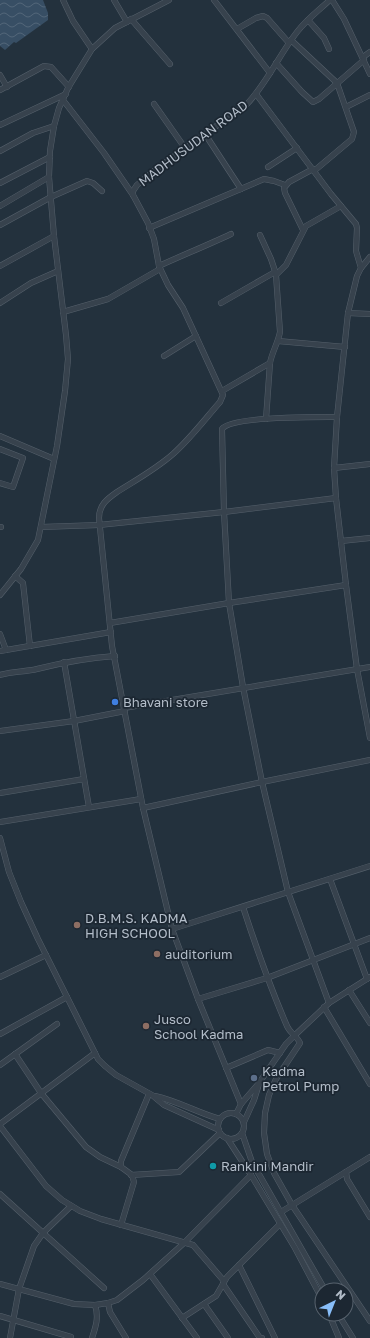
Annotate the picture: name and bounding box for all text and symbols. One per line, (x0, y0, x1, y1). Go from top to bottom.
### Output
street label: MADHUSUDAN ROAD (135, 97, 251, 189)
place label: Bhavani store (123, 694, 208, 710)
marker: Bhavani store (110, 697, 120, 707)
place label: D.B.M.S. KADMA HIGH SCHOOL (85, 910, 188, 941)
marker: D.B.M.S. KADMA HIGH SCHOOL (72, 920, 82, 930)
place label: auditorium (165, 946, 233, 962)
marker: auditorium (152, 949, 162, 959)
place label: Jusco School Kadma (154, 1011, 243, 1042)
marker: Jusco School Kadma (141, 1021, 151, 1031)
place label: Kadma Petrol Pump (262, 1063, 339, 1094)
marker: Kadma Petrol Pump (249, 1073, 259, 1083)
place label: Rankini Mandir (221, 1158, 314, 1174)
marker: Rankini Mandir (208, 1161, 218, 1171)
north arrow (314, 1282, 354, 1322)
text: N (334, 1287, 349, 1302)

